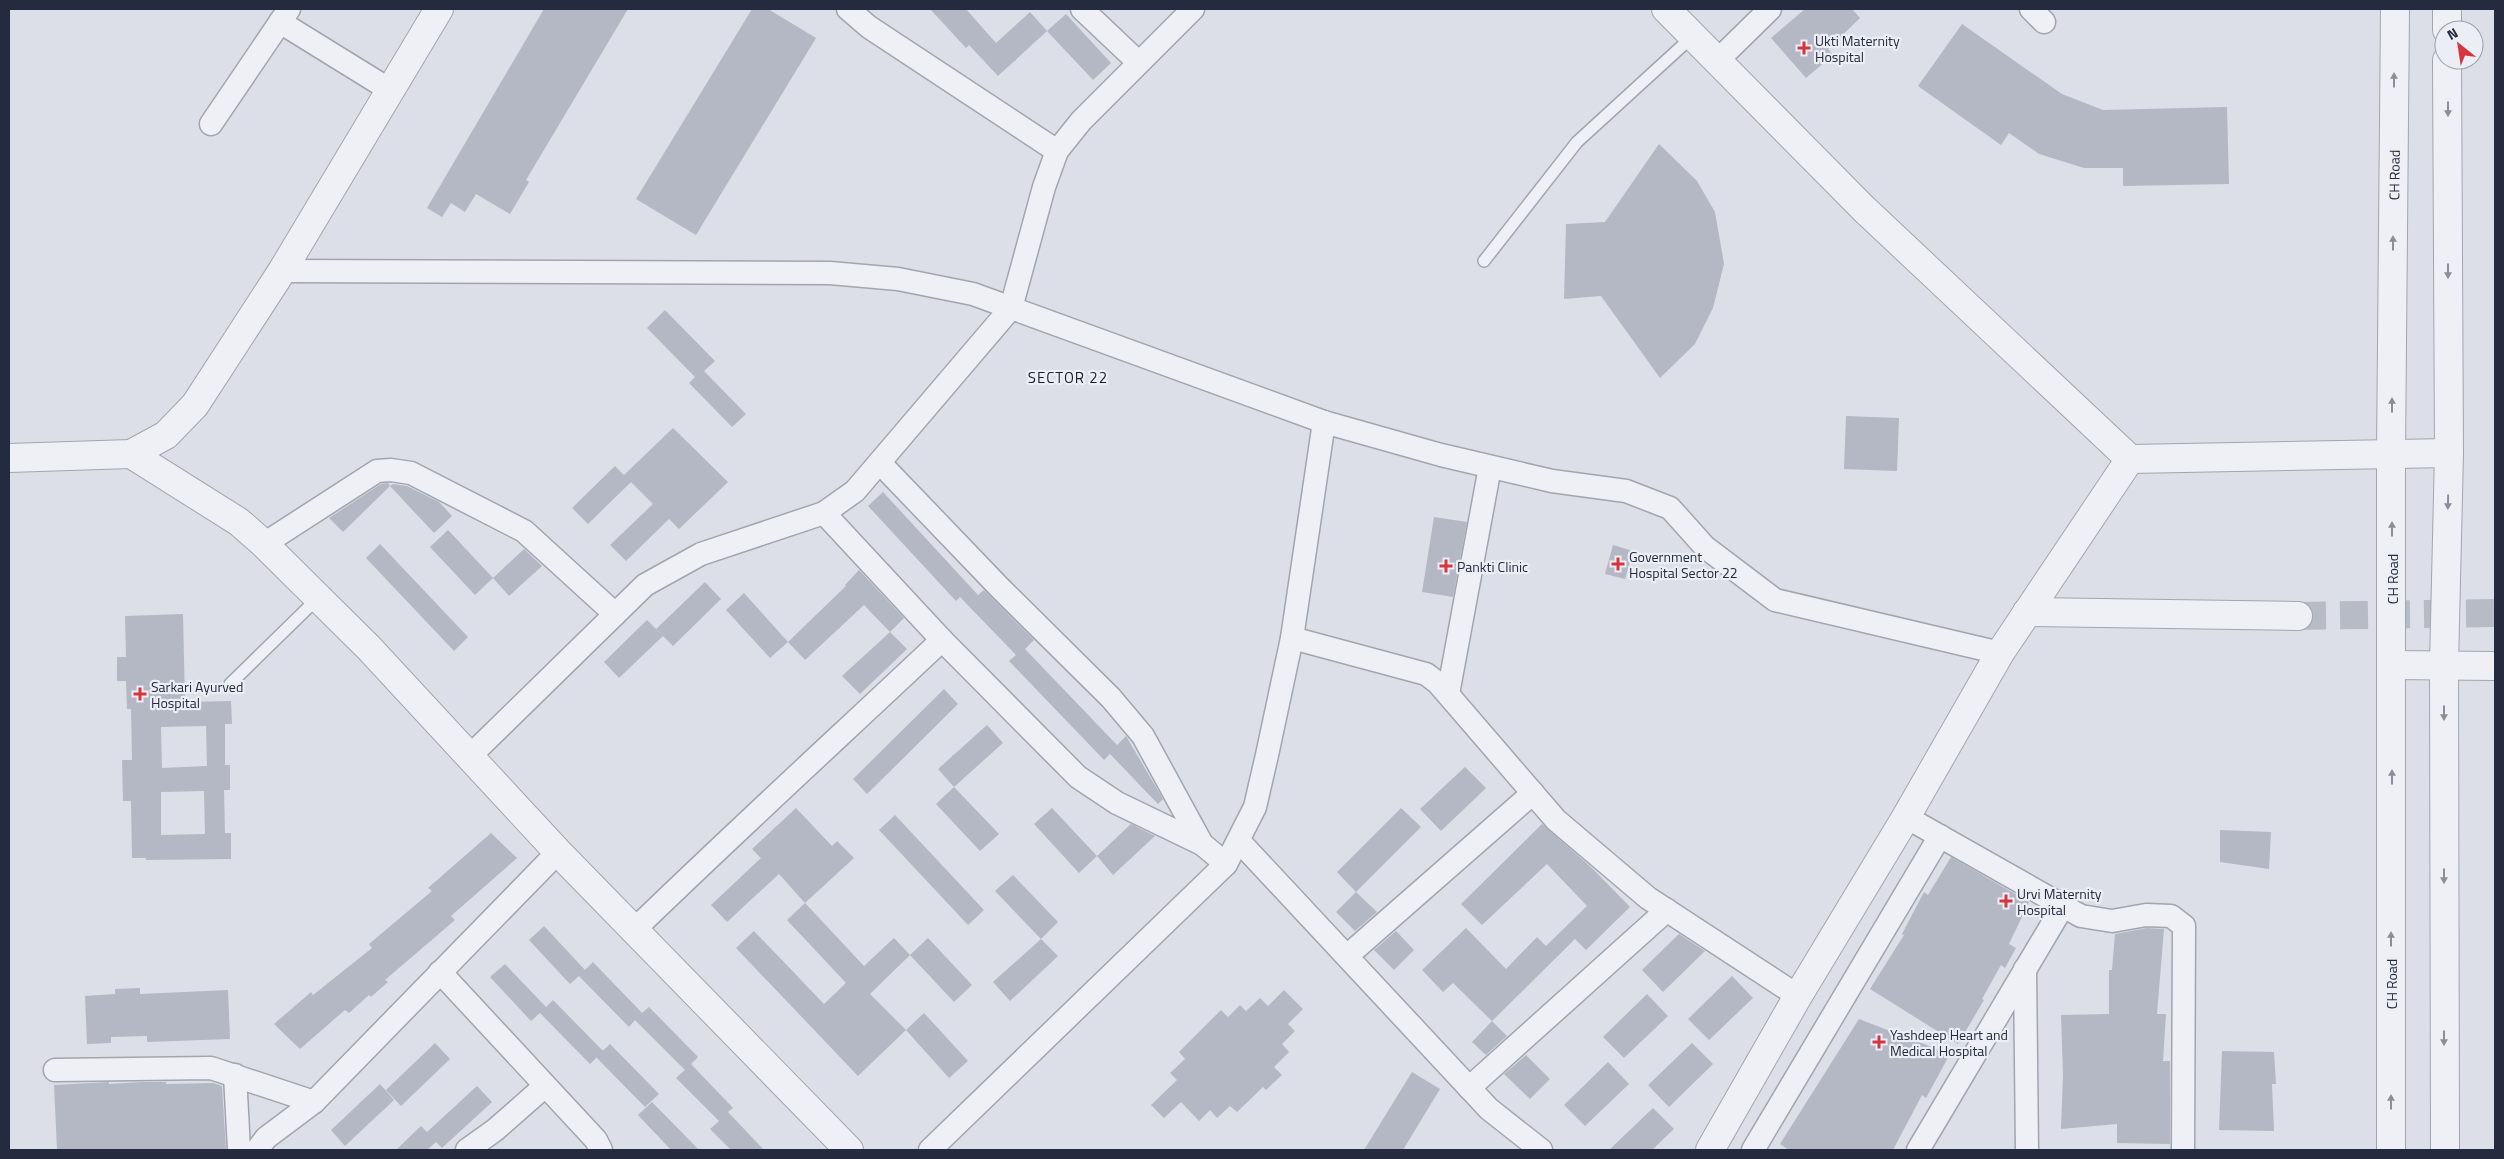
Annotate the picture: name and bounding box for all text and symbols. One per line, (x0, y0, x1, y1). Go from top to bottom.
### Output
north arrow (2434, 20, 2484, 70)
text: N (2443, 22, 2462, 45)
place label: Ukti Maternity Hospital (1815, 30, 1900, 67)
marker: Ukti Maternity Hospital (1797, 41, 1811, 55)
one-way arrow (2390, 72, 2398, 88)
one-way arrow (2444, 101, 2452, 117)
street label: CH Road (2383, 150, 2404, 200)
one-way arrow (2389, 235, 2397, 251)
one-way arrow (2444, 263, 2452, 279)
district label: SECTOR 22 (1028, 366, 1108, 389)
one-way arrow (2388, 397, 2396, 413)
one-way arrow (2443, 494, 2451, 510)
one-way arrow (2387, 521, 2395, 537)
place label: Government Hospital Sector 22 (1629, 546, 1738, 583)
street label: CH Road (2382, 554, 2403, 604)
place label: Pankti Clinic (1457, 556, 1528, 577)
marker: Government Hospital Sector 22 (1611, 557, 1625, 571)
marker: Pankti Clinic (1439, 559, 1453, 573)
place label: Sarkari Ayurved Hospital (151, 676, 243, 713)
marker: Sarkari Ayurved Hospital (133, 687, 147, 701)
one-way arrow (2440, 706, 2448, 722)
one-way arrow (2388, 768, 2396, 784)
one-way arrow (2440, 868, 2448, 884)
place label: Urvi Maternity Hospital (2017, 883, 2102, 920)
marker: Urvi Maternity Hospital (1999, 894, 2013, 908)
one-way arrow (2387, 931, 2395, 947)
street label: CH Road (2381, 959, 2402, 1009)
place label: Yashdeep Heart and Medical Hospital (1890, 1024, 2008, 1061)
one-way arrow (2440, 1031, 2448, 1047)
marker: Yashdeep Heart and Medical Hospital (1872, 1035, 1886, 1049)
one-way arrow (2387, 1093, 2395, 1109)

